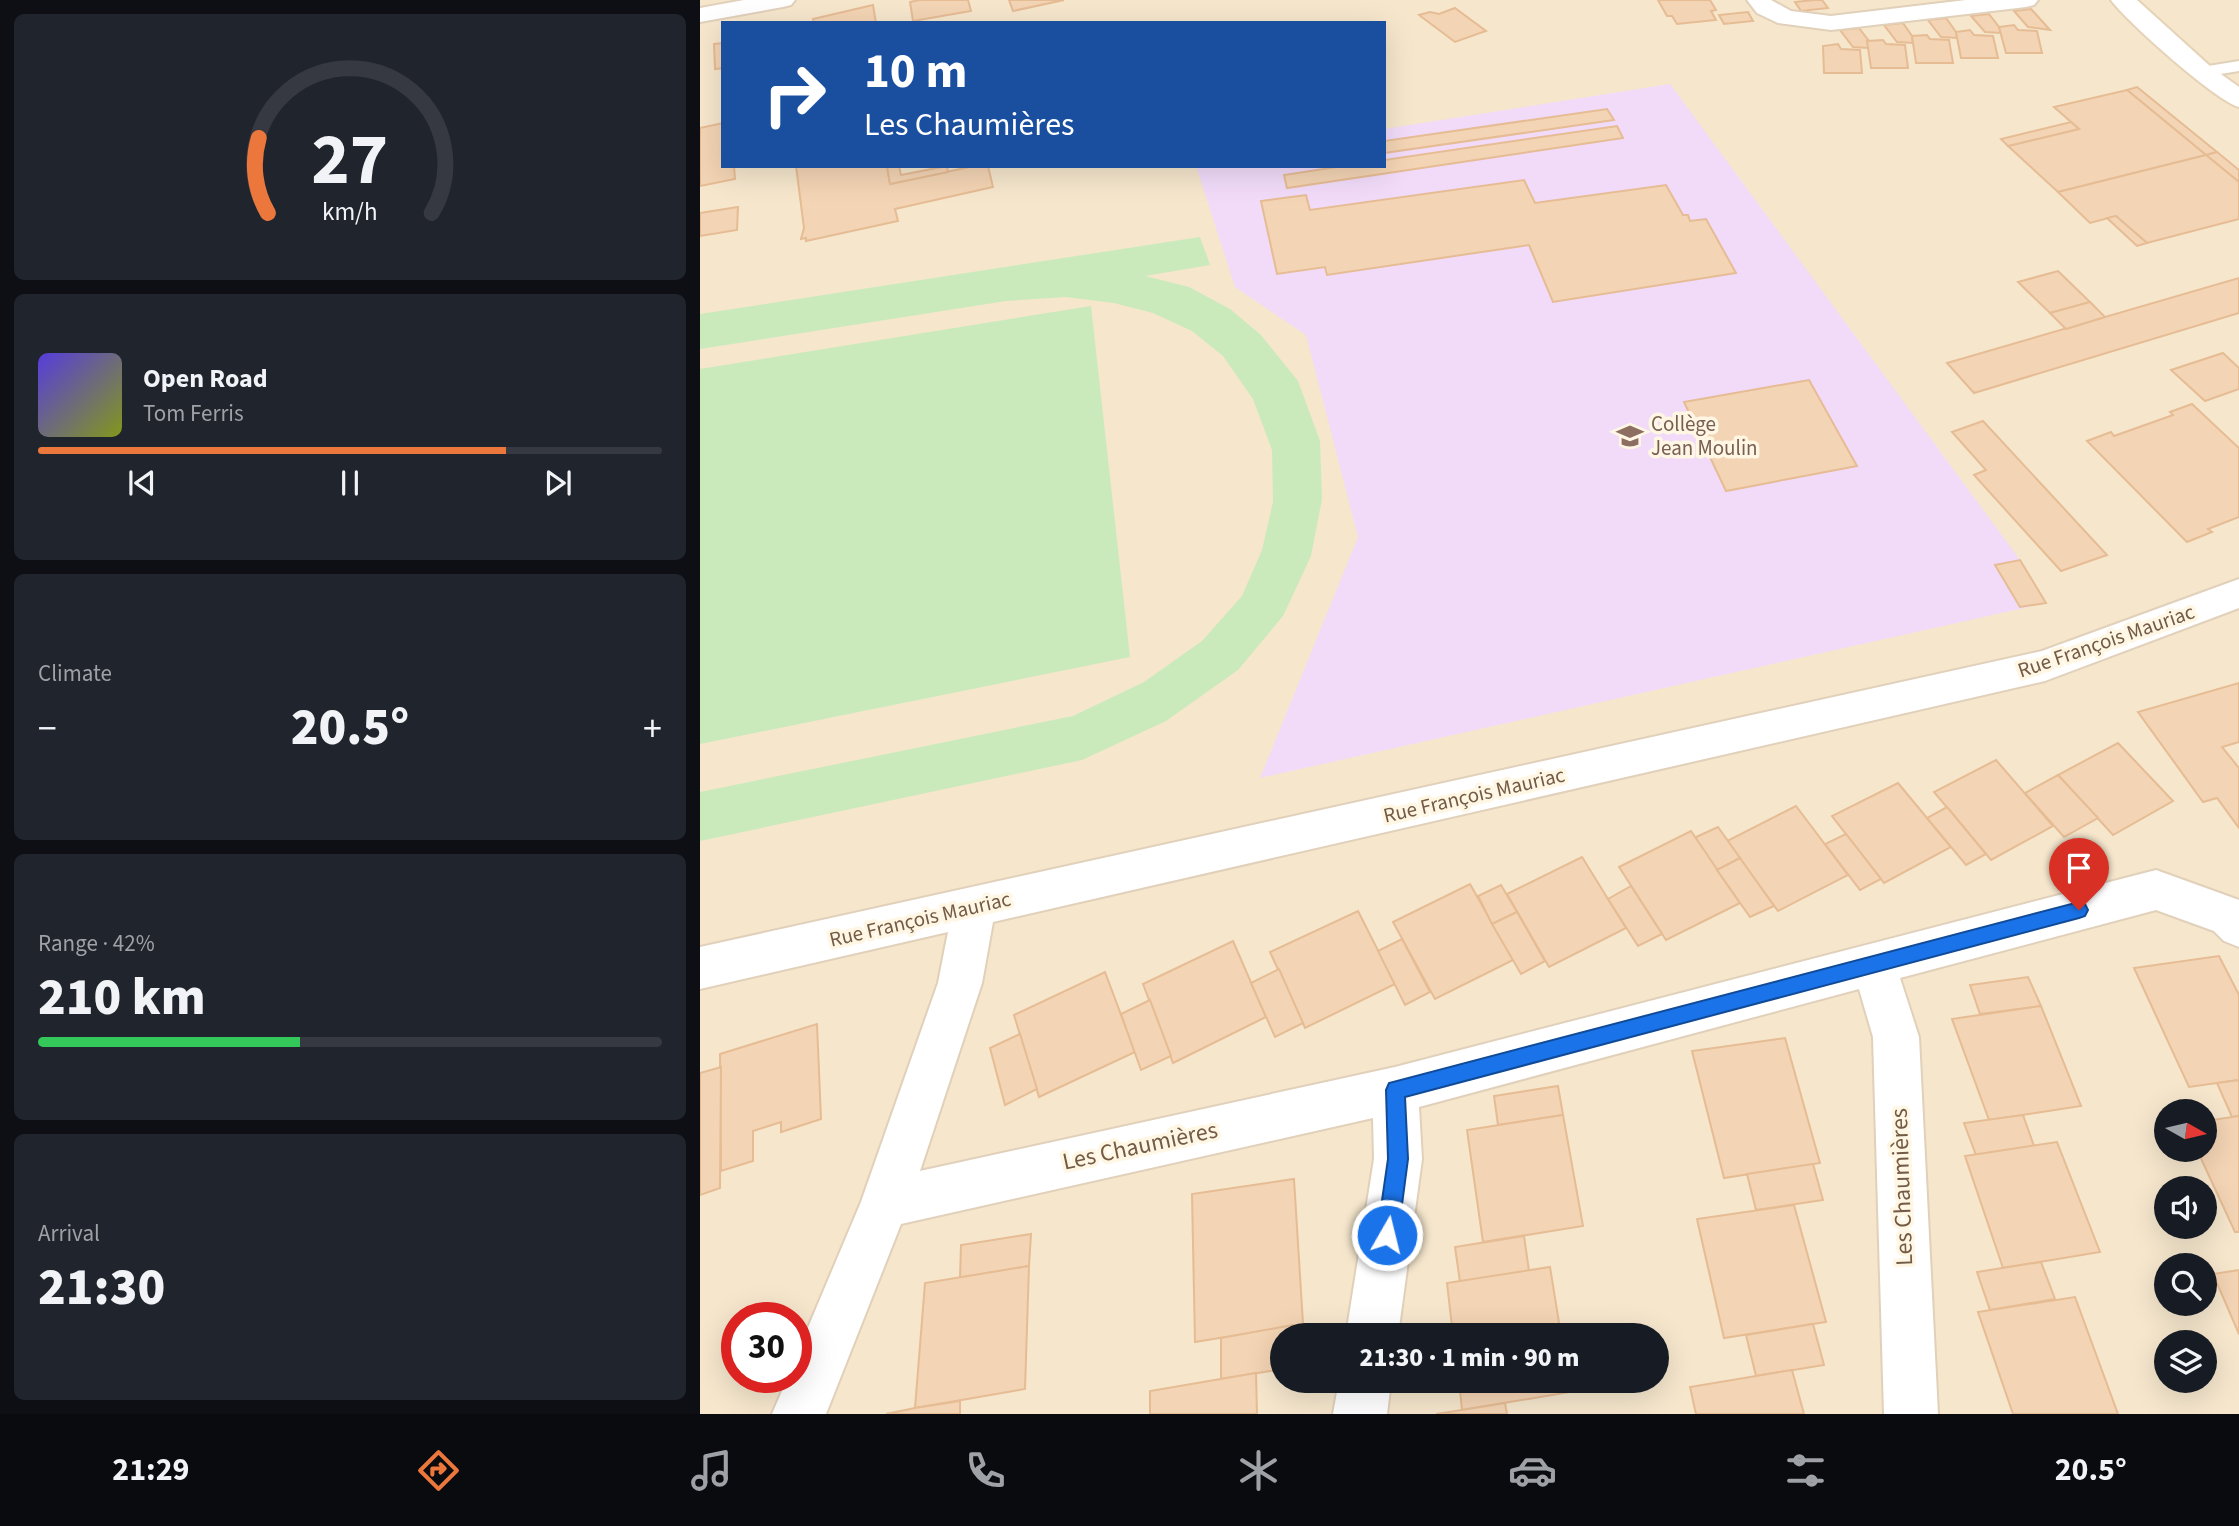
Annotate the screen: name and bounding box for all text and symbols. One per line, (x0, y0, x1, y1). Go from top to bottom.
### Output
text: 10 m (864, 37, 968, 107)
icon: right (749, 49, 840, 140)
text: Les Chaumières (864, 102, 1074, 148)
text: 27 (312, 108, 388, 212)
text: km/h (322, 194, 378, 230)
text: Open Road (143, 360, 268, 397)
text: Tom Ferris (143, 397, 244, 430)
place label: Collège Jean Moulin (1651, 409, 1758, 463)
school or university icon: Collège Jean Moulin (1615, 421, 1645, 451)
icon: previous (123, 464, 161, 502)
icon: pause (331, 464, 369, 502)
icon: next (539, 464, 577, 502)
street label: Rue François Mauriac (2013, 597, 2199, 685)
text: Climate (38, 657, 112, 690)
text: 20.5° (291, 691, 409, 765)
text: − (38, 702, 57, 756)
text: + (643, 702, 662, 756)
street label: Rue François Mauriac (1380, 759, 1568, 830)
pin (2049, 838, 2109, 910)
icon: arrive (2060, 849, 2098, 887)
street label: Rue François Mauriac (826, 883, 1014, 954)
text: Range · 42% (38, 927, 155, 960)
text: 210 km (38, 961, 206, 1035)
north arrow (2154, 1099, 2217, 1162)
map controls (2154, 1099, 2217, 1393)
street label: Les Chaumières (1882, 1108, 1922, 1266)
street label: Les Chaumières (1059, 1112, 1221, 1180)
button: sound (2154, 1176, 2217, 1239)
position arrow (1350, 1198, 1424, 1272)
text: Arrival (38, 1217, 100, 1250)
text: 21:30 (38, 1251, 165, 1325)
button: search (2154, 1253, 2217, 1316)
speed limit sign: 30 (721, 1302, 812, 1393)
button: layers (2154, 1330, 2217, 1393)
text: 21:30 · 1 min · 90 m (1360, 1339, 1579, 1376)
icon: directions (414, 1446, 463, 1495)
icon: music (687, 1446, 736, 1495)
icon: phone (961, 1446, 1010, 1495)
icon: climate (1234, 1446, 1283, 1495)
icon: car (1508, 1446, 1557, 1495)
icon: filters (1781, 1446, 1830, 1495)
text: 21:29 (112, 1447, 189, 1493)
text: 20.5° (2055, 1447, 2127, 1493)

